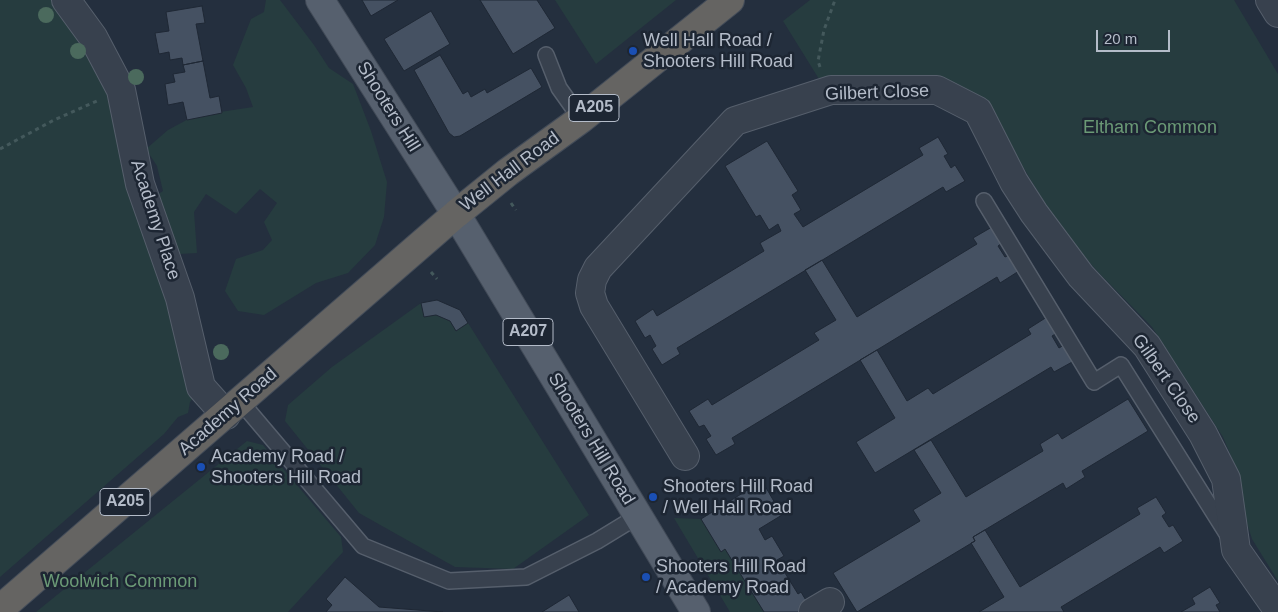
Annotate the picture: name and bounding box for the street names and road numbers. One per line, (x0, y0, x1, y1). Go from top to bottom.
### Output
street label: Shooters Hill (352, 58, 424, 156)
street label: Gilbert Close (825, 80, 929, 106)
road number: A205 (569, 95, 619, 122)
street label: Well Hall Road (456, 128, 564, 216)
street label: Academy Place (125, 157, 185, 283)
road number: A207 (503, 318, 553, 346)
street label: Gilbert Close (1127, 330, 1205, 428)
street label: Academy Road (174, 363, 282, 461)
street label: Shooters Hill Road (543, 369, 639, 509)
road number: A205 (100, 488, 150, 516)

